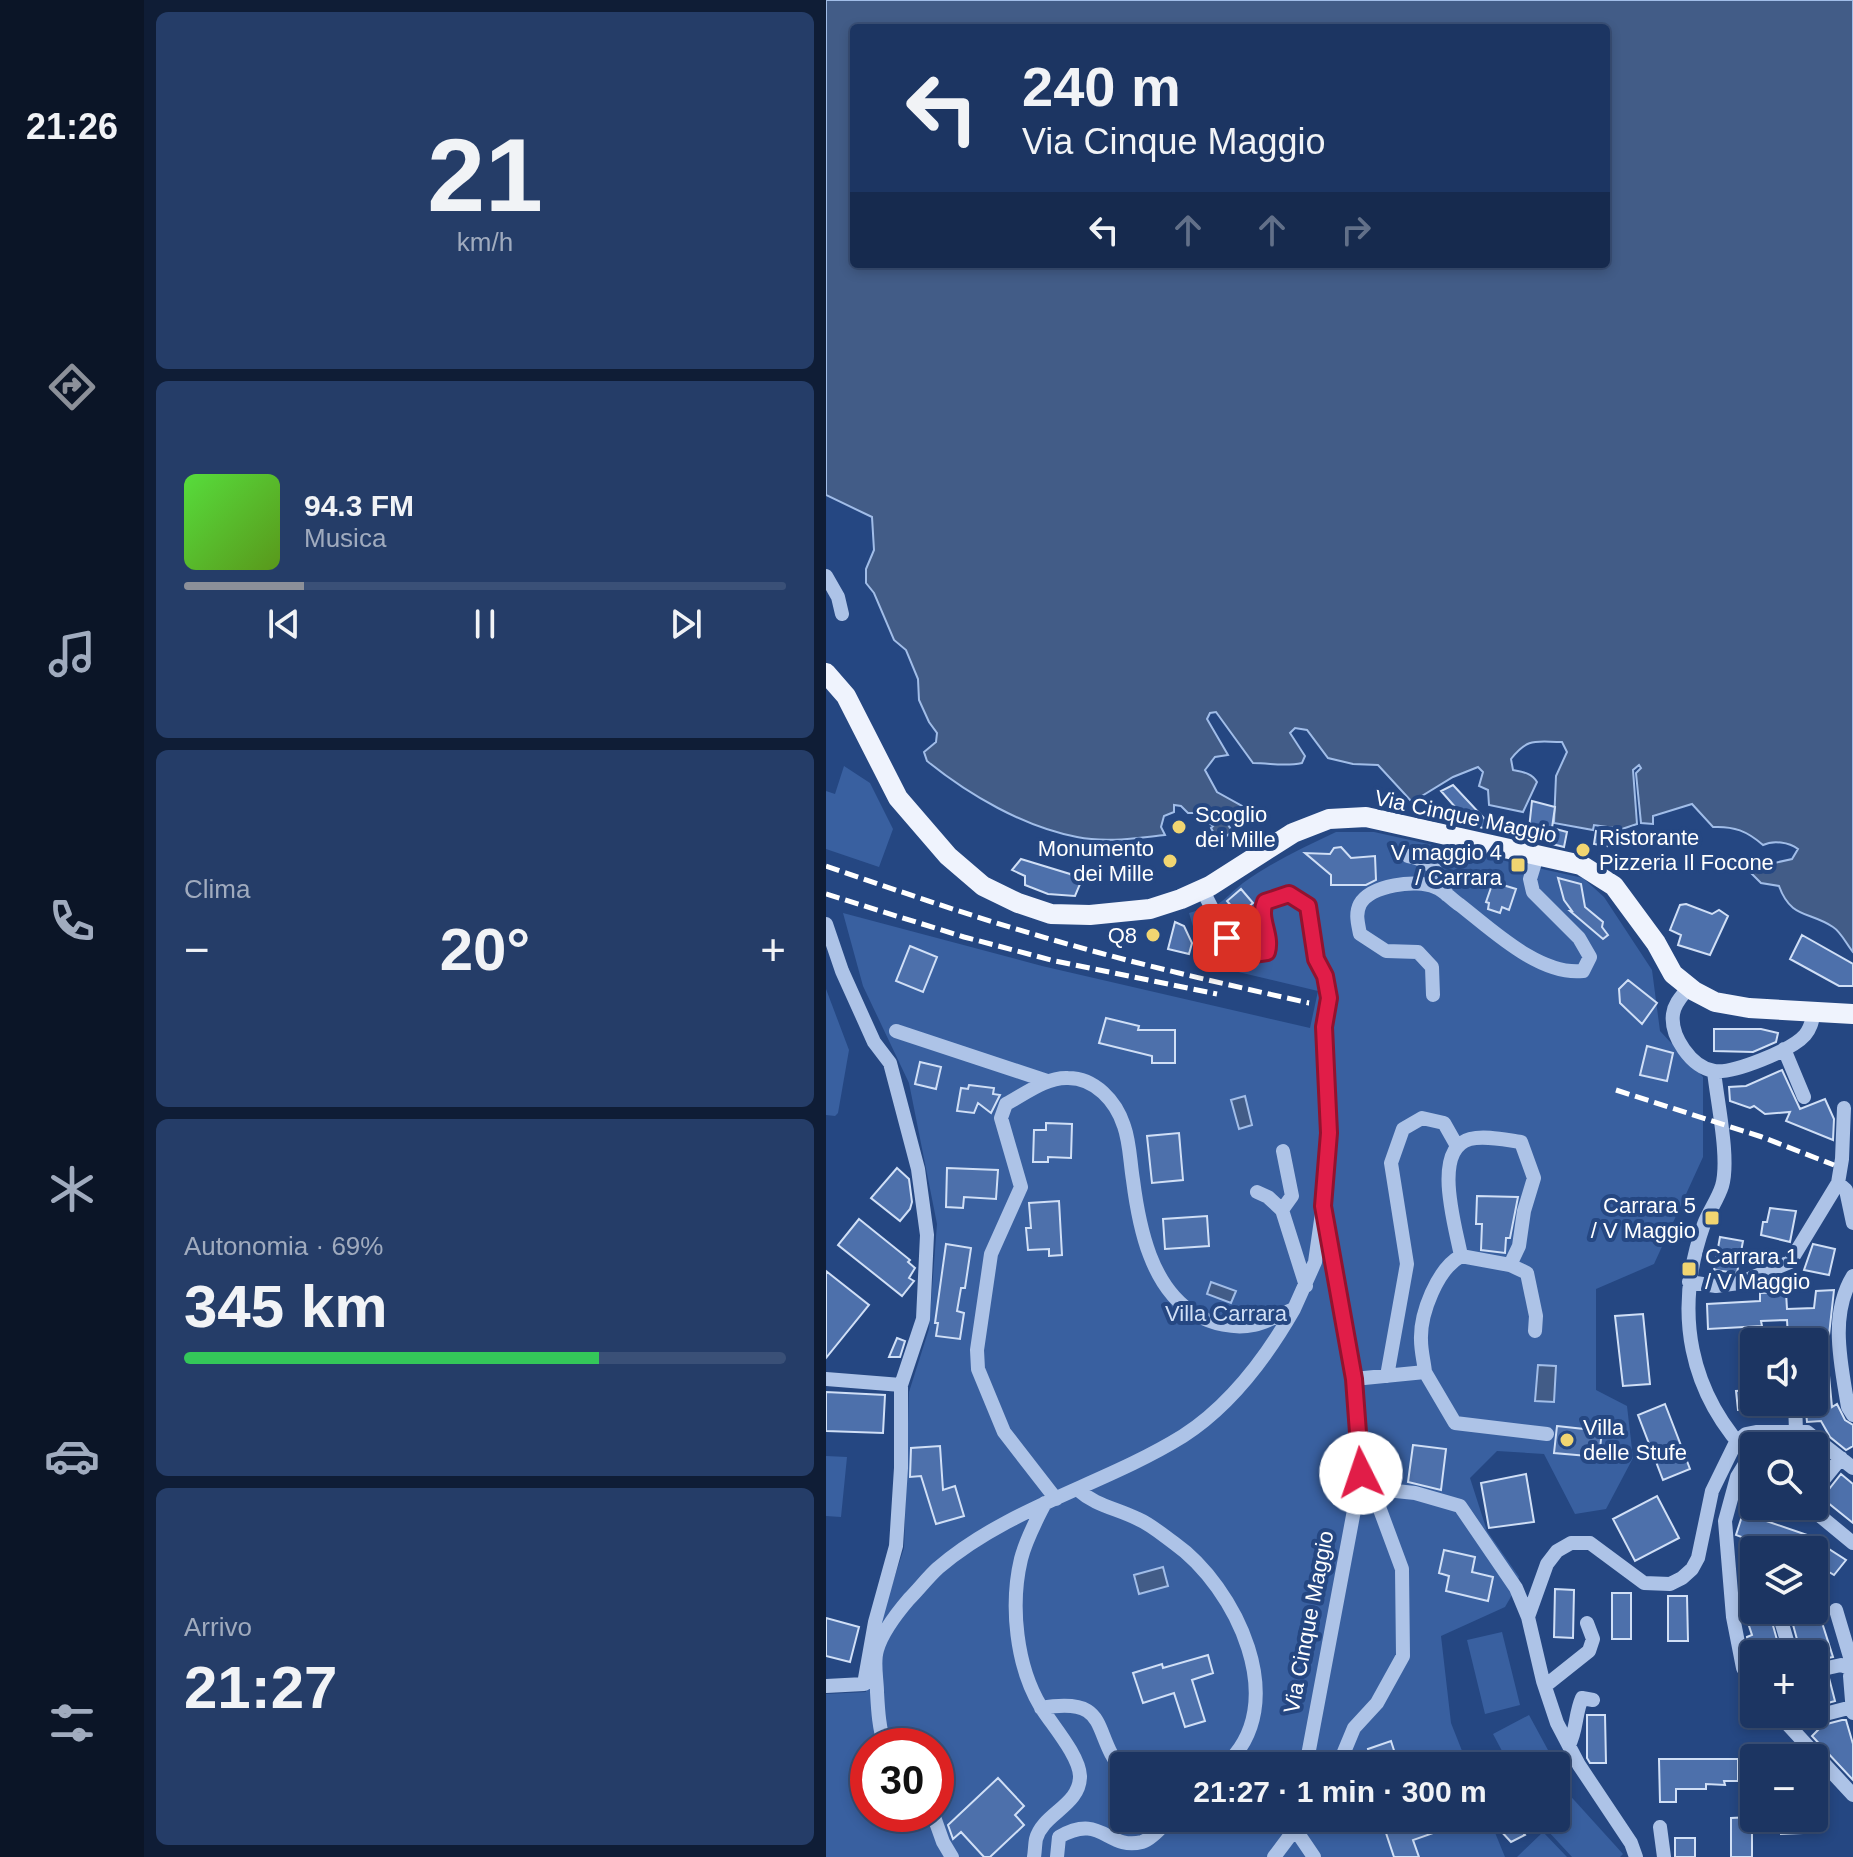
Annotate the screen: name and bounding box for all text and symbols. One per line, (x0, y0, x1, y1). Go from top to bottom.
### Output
text: 240 m (1022, 55, 1181, 118)
icon: left (890, 56, 994, 160)
text: 21:26 (26, 106, 118, 147)
text: 21 (427, 117, 543, 233)
text: Via Cinque Maggio (1022, 121, 1326, 162)
icon: left (1082, 208, 1126, 252)
icon: ahead (1166, 208, 1210, 252)
icon: ahead (1250, 208, 1294, 252)
icon: right (1334, 208, 1378, 252)
text: km/h (457, 227, 513, 257)
icon: directions (44, 359, 100, 415)
text: 94.3 FM (304, 489, 414, 522)
text: Musica (304, 523, 386, 553)
icon: previous (262, 602, 306, 646)
icon: pause (463, 602, 507, 646)
icon: next (664, 602, 708, 646)
icon: music (44, 626, 100, 682)
street label: Via Cinque Maggio (1373, 785, 1559, 848)
place label: Scoglio dei Mille (1195, 802, 1276, 852)
marker: Scoglio dei Mille (1170, 818, 1188, 836)
place label: Ristorante Pizzeria Il Focone (1599, 825, 1774, 875)
place label: Monumento dei Mille (1038, 836, 1154, 886)
place label: V maggio 4 / Carrara (1391, 840, 1503, 890)
marker: Ristorante Pizzeria Il Focone (1574, 841, 1592, 859)
marker: Monumento dei Mille (1161, 852, 1179, 870)
marker: V maggio 4 / Carrara (1509, 856, 1527, 874)
text: Clima (184, 874, 250, 904)
icon: phone (44, 893, 100, 949)
pin (1193, 904, 1261, 972)
text: 20° (440, 916, 530, 983)
icon: arrive (1205, 916, 1249, 960)
place label: Q8 (1108, 923, 1137, 948)
text: − (184, 925, 210, 974)
text: + (760, 925, 786, 974)
marker: Q8 (1144, 926, 1162, 944)
icon: climate (44, 1161, 100, 1217)
place label: Carrara 5 / V Maggio (1591, 1193, 1696, 1243)
marker: Carrara 5 / V Maggio (1703, 1209, 1721, 1227)
text: Autonomia · 69% (184, 1231, 383, 1261)
place label: Carrara 1 / V Maggio (1705, 1244, 1810, 1294)
marker: Carrara 1 / V Maggio (1680, 1260, 1698, 1278)
text: 345 km (184, 1273, 388, 1340)
park label: Villa Carrara (1165, 1301, 1288, 1326)
map controls (1740, 1328, 1828, 1832)
button: sound (1740, 1328, 1828, 1416)
place label: Villa delle Stufe (1583, 1415, 1687, 1465)
icon: car (44, 1428, 100, 1484)
position arrow (1319, 1431, 1403, 1515)
marker: Villa delle Stufe (1558, 1431, 1576, 1449)
button: search (1740, 1432, 1828, 1520)
street label: Via Cinque Maggio (1279, 1529, 1338, 1716)
button: layers (1740, 1536, 1828, 1624)
text: Arrivo (184, 1612, 252, 1642)
button: + (1740, 1640, 1828, 1728)
text: 21:27 (184, 1654, 337, 1721)
icon: filters (44, 1695, 100, 1751)
speed limit sign: 30 (850, 1728, 954, 1832)
button: − (1740, 1744, 1828, 1832)
text: 21:27 · 1 min · 300 m (1193, 1775, 1487, 1808)

